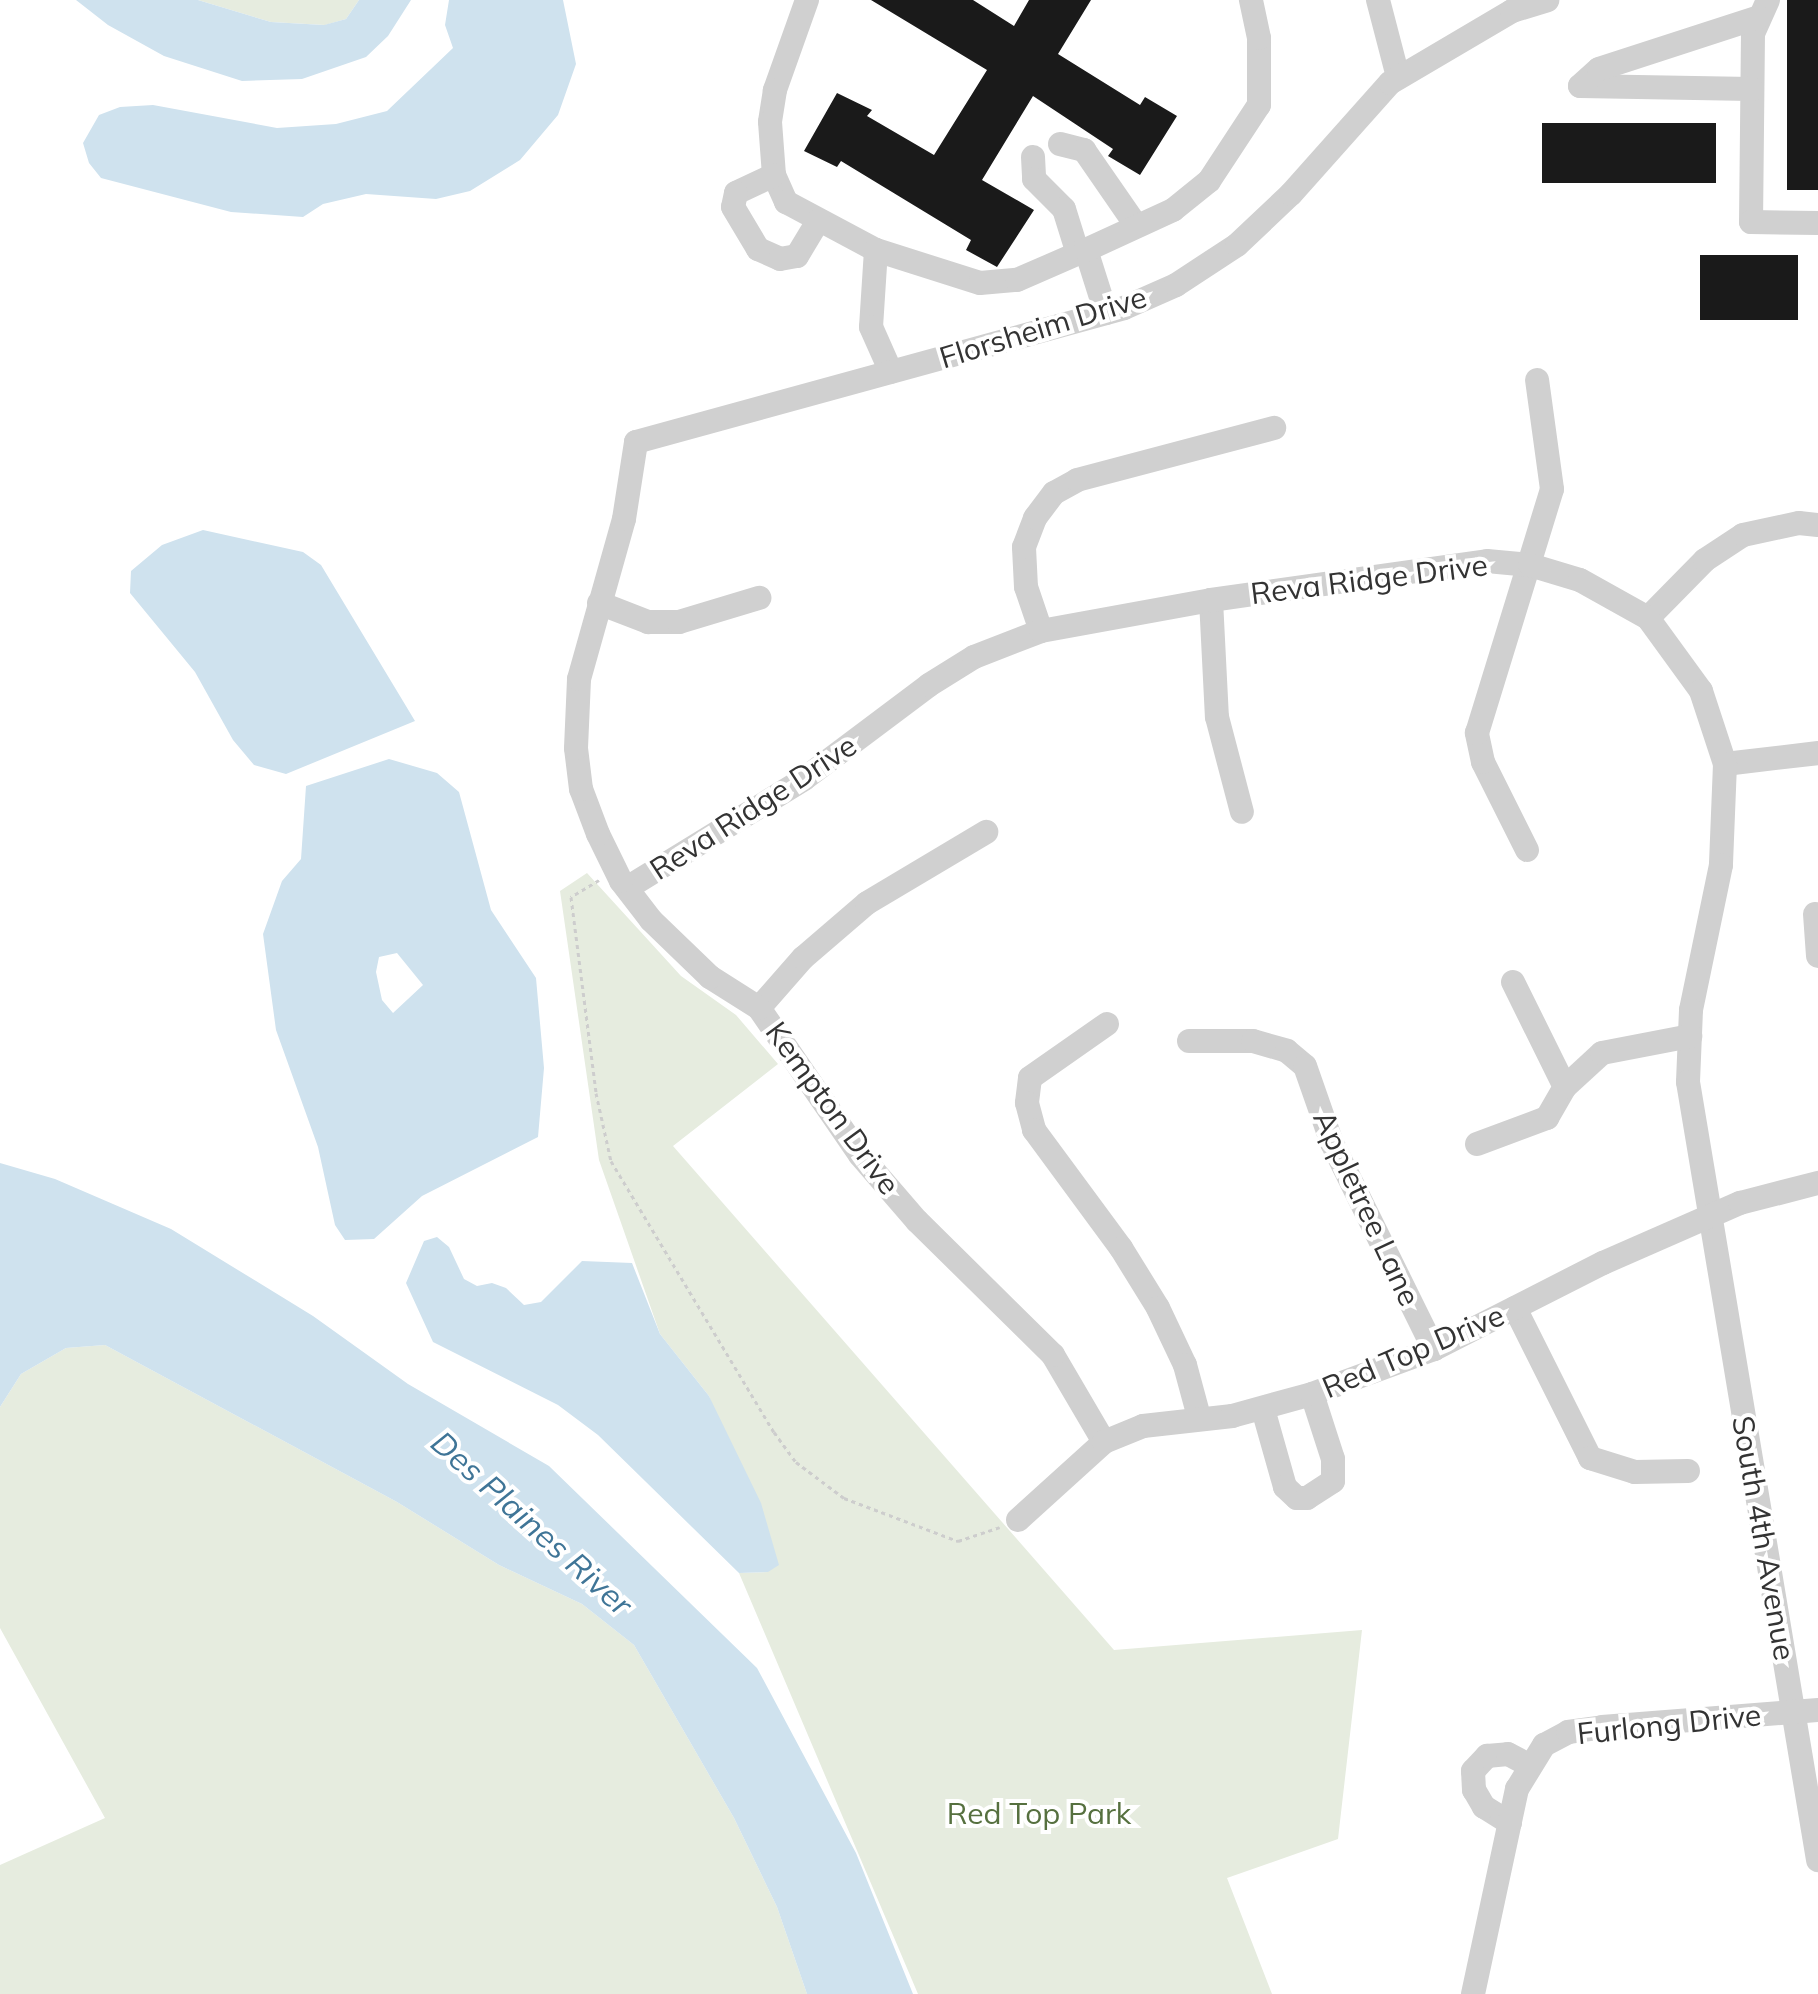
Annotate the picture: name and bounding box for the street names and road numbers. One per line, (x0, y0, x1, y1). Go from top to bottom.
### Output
street label: Florsheim Drive (935, 278, 1151, 376)
street label: Reva Ridge Drive (1248, 547, 1490, 611)
street label: Reva Ridge Drive (643, 727, 863, 887)
street label: Kempton Drive (758, 1015, 908, 1201)
street label: Appletree Lane (1306, 1105, 1428, 1311)
street label: Red Top Drive (1317, 1297, 1509, 1405)
street label: South 4th Avenue (1725, 1413, 1803, 1663)
street label: Furlong Drive (1575, 1696, 1763, 1752)

